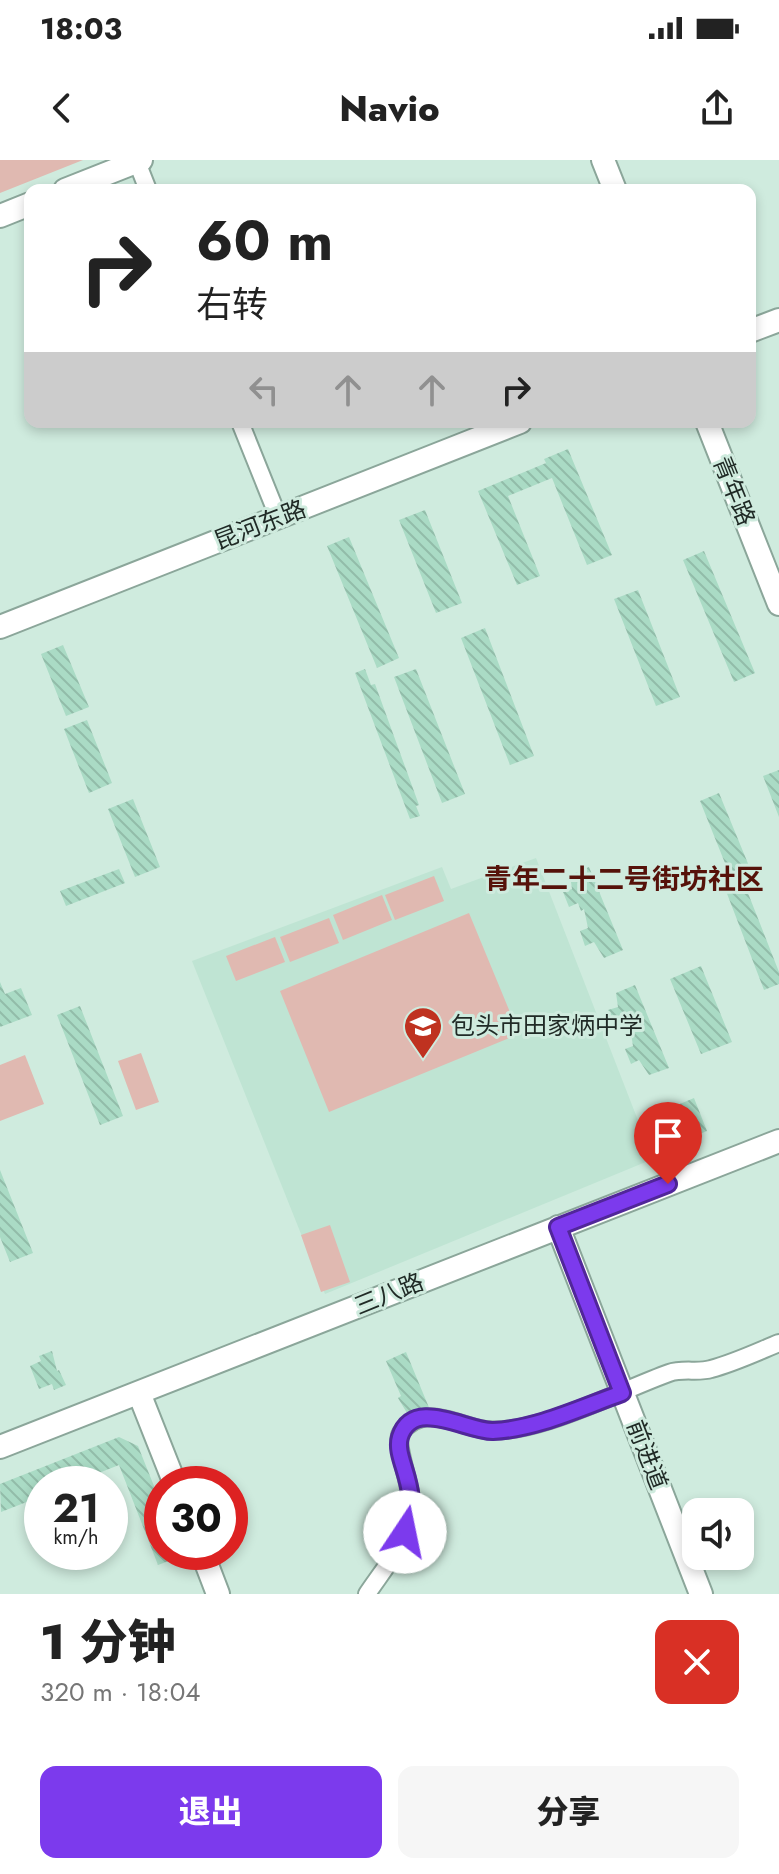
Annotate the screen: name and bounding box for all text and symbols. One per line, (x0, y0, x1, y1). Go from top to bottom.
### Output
text: 18:03 (40, 7, 122, 50)
text: Navio (339, 82, 440, 134)
icon: back (40, 86, 84, 130)
icon: share (695, 86, 739, 130)
text: 60 m (196, 200, 333, 281)
icon: right (64, 216, 168, 320)
text: 右转 (196, 278, 268, 330)
icon: left (242, 368, 286, 412)
icon: ahead (326, 368, 370, 412)
icon: ahead (410, 368, 454, 412)
icon: right (494, 368, 538, 412)
street label: 青年路 (705, 451, 764, 531)
street label: 昆河东路 (209, 491, 311, 558)
district label: 青年二十二号街坊社区 (484, 859, 764, 900)
school or university icon: 包头市田家炳中学 (402, 1005, 444, 1060)
place label: 包头市田家炳中学 (451, 1008, 643, 1043)
pin (634, 1102, 702, 1184)
icon: arrive (646, 1114, 690, 1158)
street label: 三八路 (349, 1264, 429, 1323)
street label: 前进道 (618, 1415, 677, 1495)
speed limit sign: 30 (144, 1466, 248, 1570)
text: 21 (53, 1479, 99, 1537)
position arrow (363, 1490, 447, 1574)
map controls (682, 1498, 754, 1570)
button: sound (682, 1498, 754, 1570)
text: km/h (53, 1523, 99, 1552)
text: 1 分钟 (40, 1608, 176, 1677)
button: close (655, 1620, 739, 1704)
text: 320 m · 18:04 (40, 1673, 201, 1711)
button: 退出 (40, 1766, 382, 1858)
button: 分享 (398, 1766, 739, 1858)

